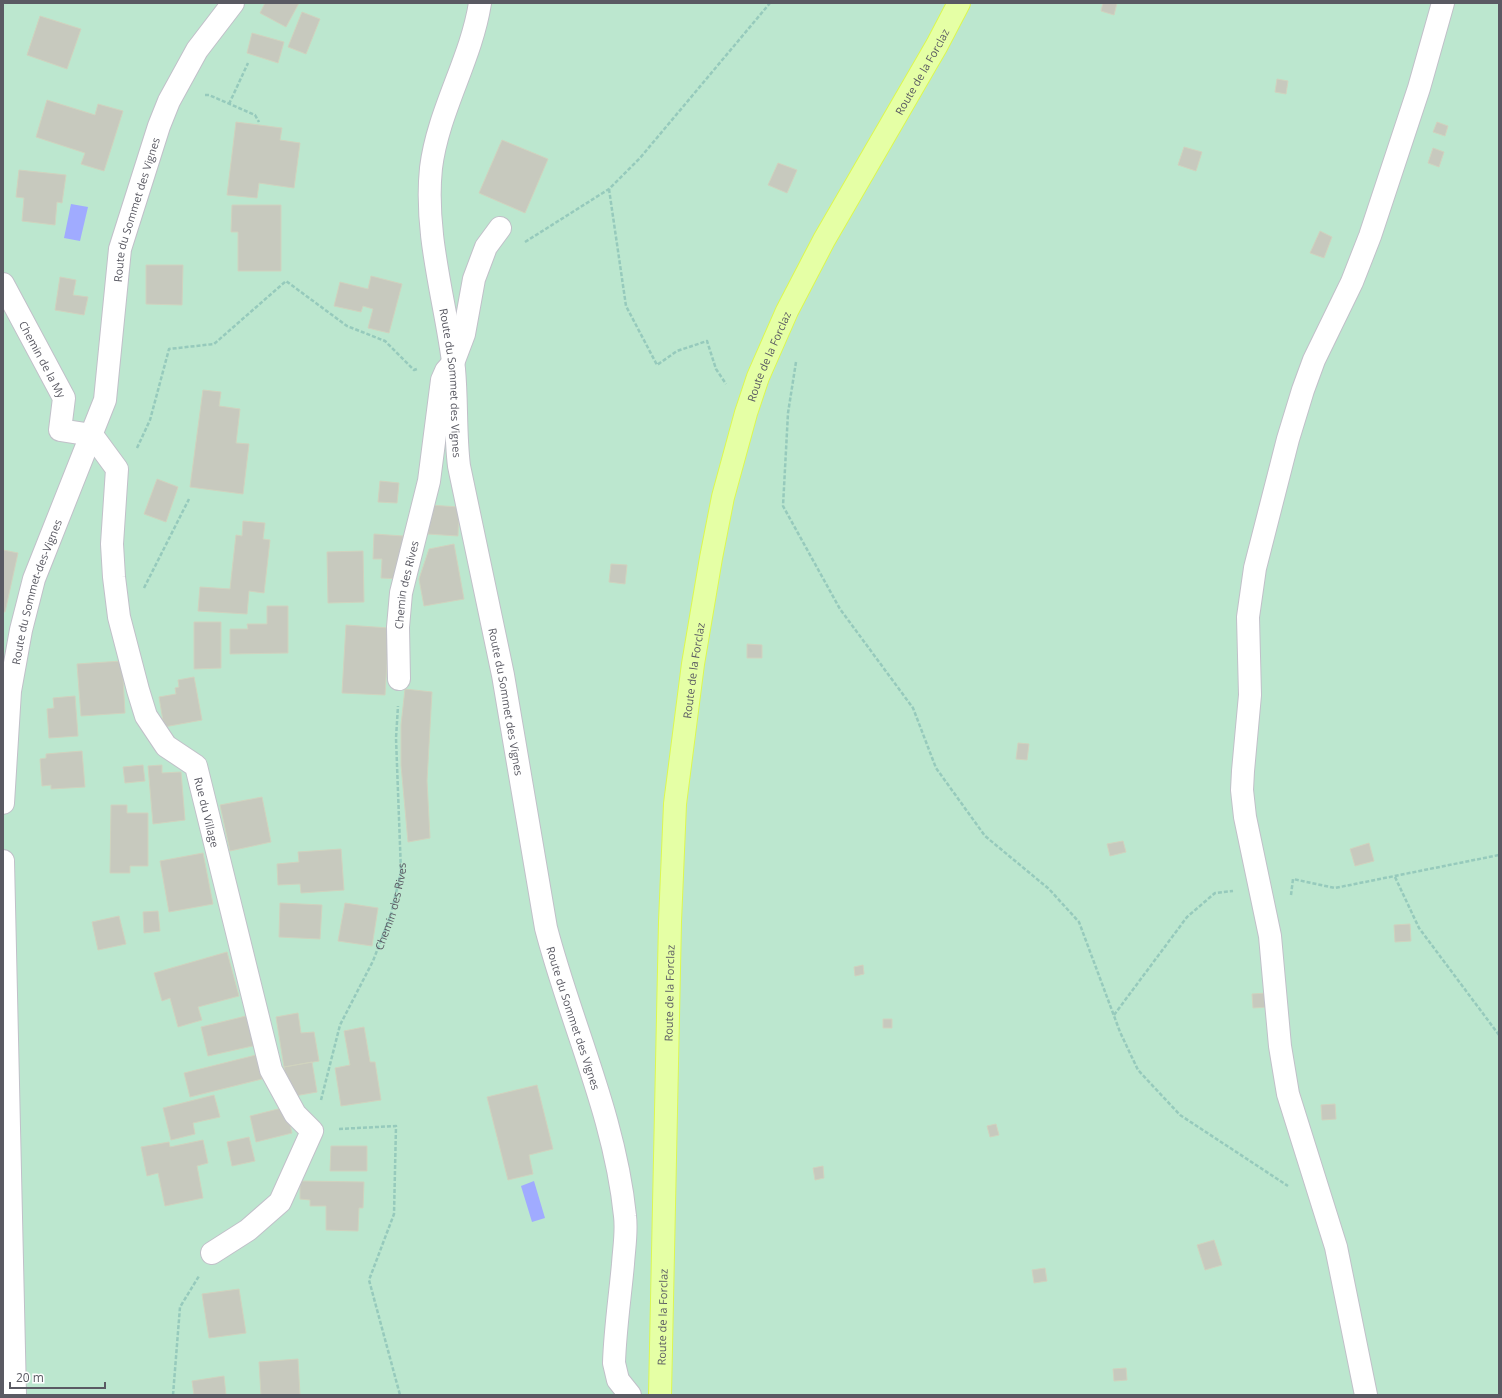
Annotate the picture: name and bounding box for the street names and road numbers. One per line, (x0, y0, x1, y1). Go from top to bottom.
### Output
street label: Route de la Forclaz (891, 26, 952, 117)
street label: Route du Sommet des Vignes (109, 135, 162, 283)
street label: Route du Sommet des Vignes (437, 307, 466, 458)
street label: Route de la Forclaz (743, 309, 794, 404)
street label: Chemin de la My (16, 318, 70, 401)
street label: Route du Sommet-des-Vignes (7, 517, 65, 666)
street label: Chemin des Rives (390, 539, 421, 630)
street label: Route de la Forclaz (679, 621, 707, 719)
street label: Route du Sommet des Vignes (486, 626, 527, 777)
street label: Rue du Village (191, 775, 223, 849)
street label: Chemin des Rives (371, 863, 409, 952)
street label: Route du Sommet des Vignes (544, 944, 604, 1092)
street label: Route de la Forclaz (660, 945, 677, 1042)
street label: Route de la Forclaz (653, 1268, 670, 1366)

